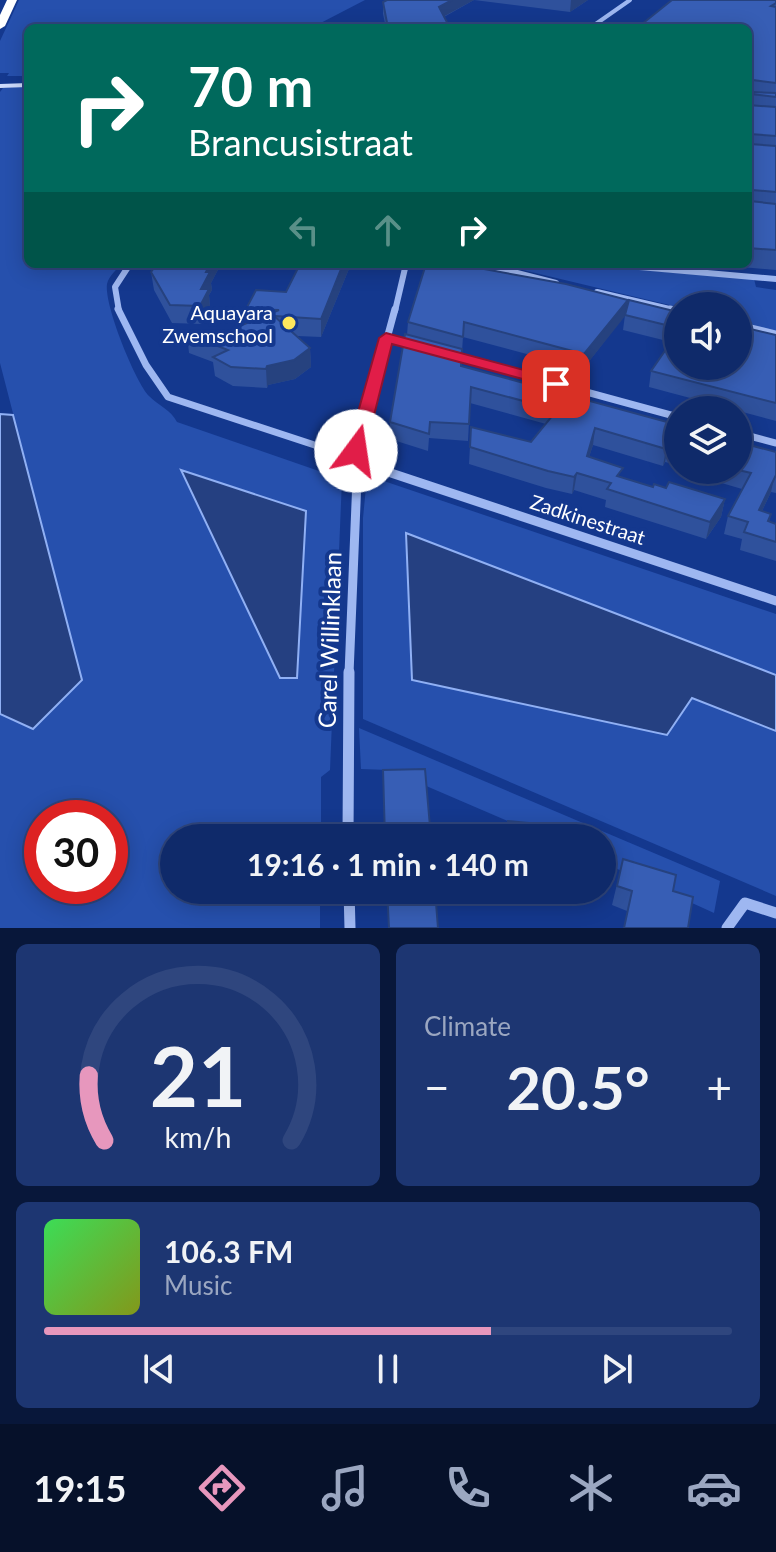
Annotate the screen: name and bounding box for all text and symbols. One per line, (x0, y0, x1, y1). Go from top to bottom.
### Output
text: 70 m (188, 52, 313, 119)
icon: right (56, 56, 160, 160)
text: Brancusistraat (188, 120, 413, 164)
icon: left (282, 208, 326, 252)
icon: ahead (366, 208, 410, 252)
icon: right (450, 208, 494, 252)
map controls (664, 292, 752, 484)
button: sound (664, 292, 752, 380)
place label: Aquayara Zwemschool (162, 300, 273, 347)
marker: Aquayara Zwemschool (280, 314, 298, 332)
pin (522, 350, 590, 418)
icon: arrive (534, 362, 578, 406)
button: layers (664, 396, 752, 484)
position arrow (314, 409, 398, 493)
street label: Zadkinestraat (527, 489, 649, 549)
street label: Carel Willinklaan (311, 551, 347, 729)
speed limit sign: 30 (24, 800, 128, 904)
text: 19:16 · 1 min · 140 m (247, 846, 529, 882)
text: Climate (424, 1010, 511, 1042)
text: 21 (150, 1025, 246, 1125)
text: 20.5° (506, 1051, 650, 1123)
text: − (424, 1061, 450, 1113)
text: + (706, 1061, 732, 1113)
text: km/h (165, 1120, 231, 1154)
text: 106.3 FM (164, 1233, 293, 1269)
text: Music (164, 1269, 232, 1301)
icon: previous (137, 1347, 181, 1391)
icon: pause (366, 1347, 410, 1391)
icon: next (595, 1347, 639, 1391)
icon: directions (194, 1460, 250, 1516)
icon: music (317, 1460, 373, 1516)
icon: phone (440, 1460, 496, 1516)
icon: climate (563, 1460, 619, 1516)
icon: car (686, 1460, 742, 1516)
text: 19:15 (34, 1466, 126, 1510)

